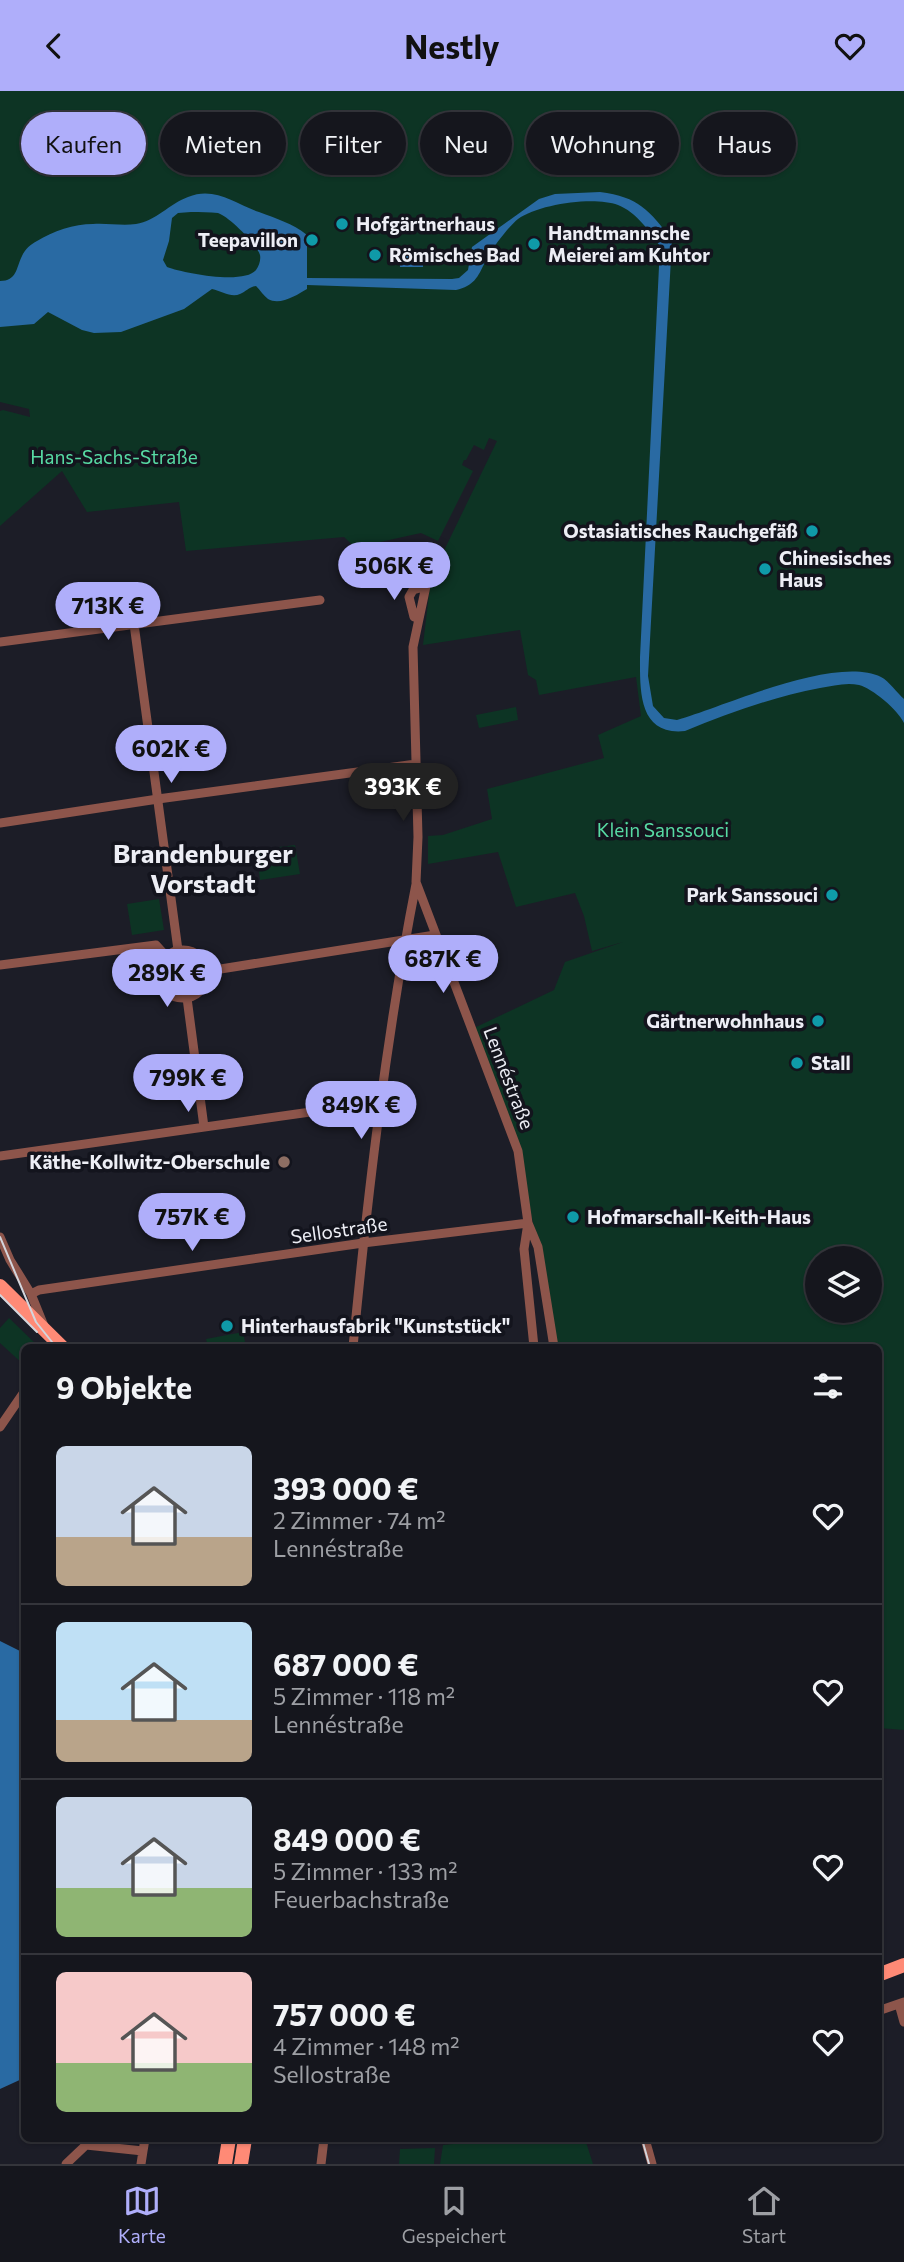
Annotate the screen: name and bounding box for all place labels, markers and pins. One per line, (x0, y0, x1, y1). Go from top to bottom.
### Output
place label: Hofgärtnerhaus (356, 212, 495, 235)
marker: Hofgärtnerhaus (334, 216, 350, 232)
place label: Handtmannsche Meierei am Kuhtor (548, 221, 710, 266)
place label: Teepavillon (198, 228, 298, 251)
marker: Teepavillon (304, 232, 320, 248)
marker: Handtmannsche Meierei am Kuhtor (526, 236, 542, 252)
place label: Römisches Bad (389, 243, 520, 266)
marker: Römisches Bad (367, 247, 383, 263)
place label: Ostasiatisches Rauchgefäß (563, 519, 798, 542)
marker: Ostasiatisches Rauchgefäß (804, 523, 820, 539)
pin: 506K € (337, 543, 451, 602)
place label: Chinesisches Haus (779, 546, 891, 591)
marker: Chinesisches Haus (757, 561, 773, 577)
pin: 713K € (51, 582, 165, 642)
pin: 602K € (114, 725, 228, 785)
pin: 393K € (346, 763, 460, 823)
place label: Park Sanssouci (687, 883, 818, 906)
marker: Park Sanssouci (824, 887, 840, 903)
pin: 687K € (386, 935, 500, 995)
pin: 289K € (110, 949, 224, 1009)
place label: Gärtnerwohnhaus (646, 1009, 804, 1032)
marker: Gärtnerwohnhaus (810, 1013, 826, 1029)
place label: Stall (811, 1051, 851, 1074)
pin: 799K € (131, 1055, 245, 1114)
marker: Stall (789, 1055, 805, 1071)
pin: 849K € (304, 1081, 418, 1141)
place label: Käthe-Kollwitz-Oberschule (29, 1150, 270, 1173)
marker: Käthe-Kollwitz-Oberschule (276, 1154, 292, 1170)
pin: 757K € (135, 1193, 249, 1253)
place label: Hofmarschall-Keith-Haus (587, 1205, 811, 1228)
marker: Hofmarschall-Keith-Haus (565, 1209, 581, 1225)
place label: Hinterhausfabrik "Kunststück" (241, 1314, 510, 1337)
marker: Hinterhausfabrik "Kunststück" (219, 1318, 235, 1334)

